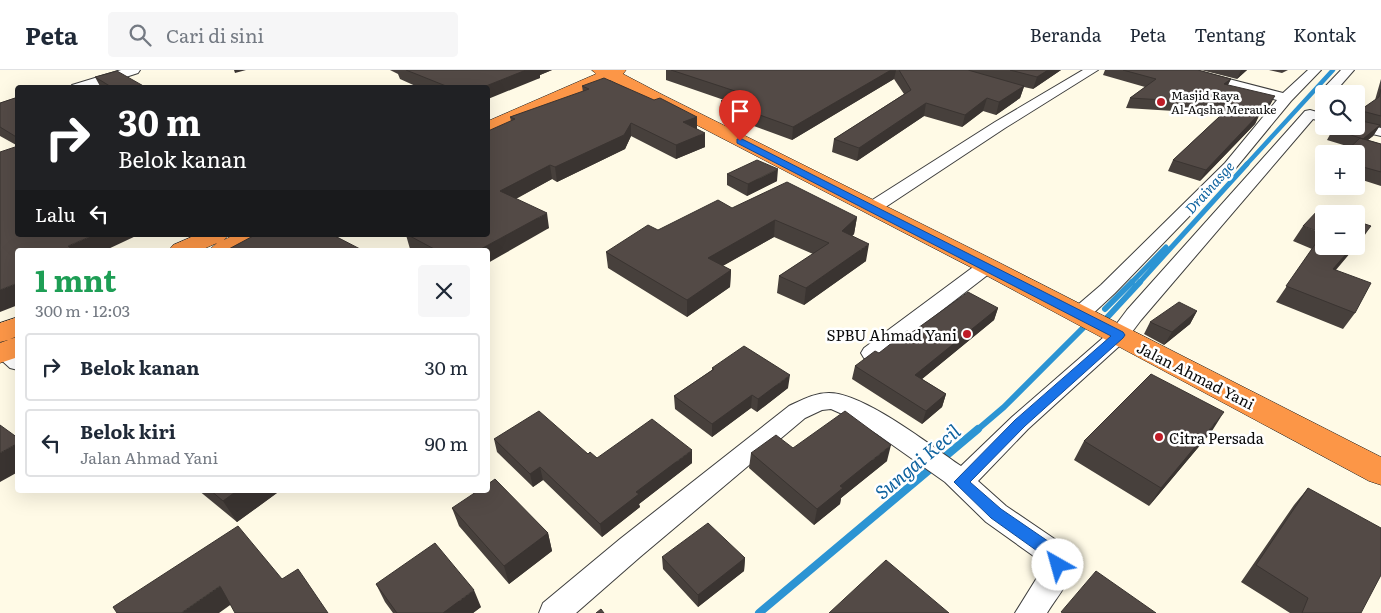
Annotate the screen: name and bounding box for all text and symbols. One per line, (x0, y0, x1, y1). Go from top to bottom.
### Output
search box (108, 12, 458, 57)
text: Peta (25, 17, 78, 52)
icon: search (126, 21, 154, 49)
text: Cari di sini (166, 21, 264, 49)
text: Beranda (1030, 21, 1101, 48)
text: Peta (1129, 21, 1166, 48)
text: Tentang (1194, 21, 1265, 48)
text: Kontak (1293, 21, 1356, 48)
map controls (1315, 85, 1365, 255)
button: search (1315, 85, 1365, 135)
place label: Masjid Raya Al-Aqsha Merauke (1171, 86, 1277, 118)
pin (719, 90, 761, 141)
text: 30 m (118, 95, 201, 147)
marker: Masjid Raya Al-Aqsha Merauke (1155, 96, 1167, 108)
icon: arrive (726, 97, 754, 125)
icon: right (35, 105, 100, 170)
text: Belok kanan (118, 142, 247, 175)
button: + (1315, 145, 1365, 195)
water label: Drainasge (1180, 156, 1238, 218)
text: Lalu (35, 200, 75, 228)
icon: left (85, 200, 113, 228)
button: − (1315, 205, 1365, 255)
text: 1 mnt (35, 257, 116, 301)
button: close (418, 265, 470, 317)
text: 300 m · 12:03 (35, 298, 130, 322)
place label: SPBU Ahmad Yani (826, 323, 957, 346)
marker: SPBU Ahmad Yani (961, 328, 973, 340)
street label: Jalan Ahmad Yani (1133, 335, 1259, 415)
icon: right (37, 353, 65, 381)
text: Belok kanan (80, 353, 199, 381)
text: 30 m (424, 353, 468, 381)
water label: Sungai Kecil (868, 416, 966, 505)
text: Belok kiri (80, 417, 176, 445)
place label: Citra Persada (1169, 426, 1265, 449)
icon: left (37, 429, 65, 457)
text: 90 m (425, 429, 468, 457)
marker: Citra Persada (1153, 431, 1165, 443)
text: Jalan Ahmad Yani (80, 445, 218, 469)
position arrow (1031, 538, 1083, 590)

